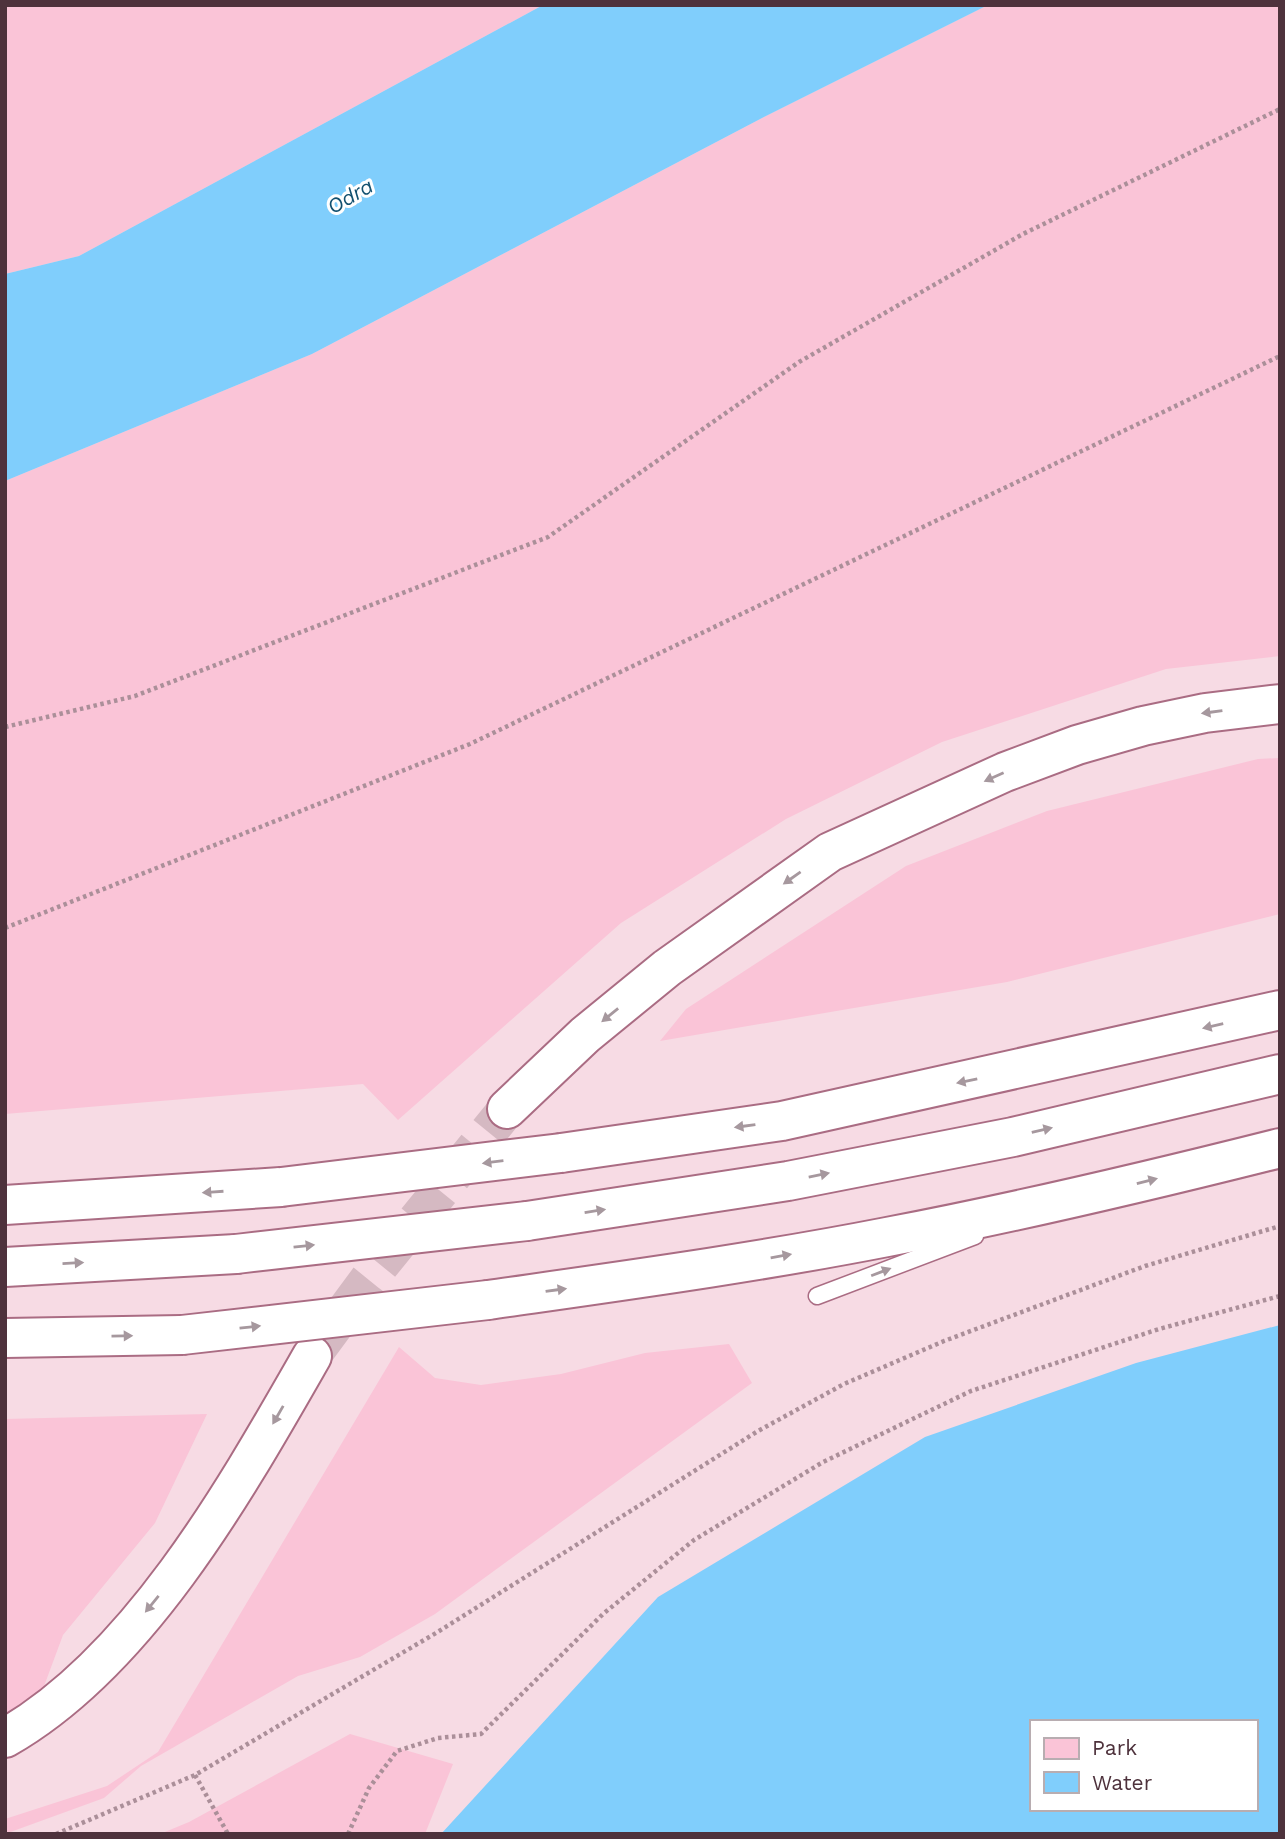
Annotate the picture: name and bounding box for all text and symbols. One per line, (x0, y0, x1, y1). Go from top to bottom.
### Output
water label: Odra (322, 173, 378, 219)
one-way arrow (1201, 707, 1223, 718)
one-way arrow (984, 771, 1005, 782)
one-way arrow (783, 871, 801, 885)
one-way arrow (601, 1007, 619, 1022)
one-way arrow (1202, 1021, 1224, 1032)
one-way arrow (956, 1076, 978, 1087)
one-way arrow (733, 1121, 755, 1132)
one-way arrow (1031, 1125, 1053, 1136)
one-way arrow (482, 1156, 504, 1167)
one-way arrow (808, 1170, 830, 1181)
one-way arrow (1137, 1175, 1159, 1186)
one-way arrow (201, 1186, 223, 1197)
one-way arrow (584, 1205, 606, 1216)
one-way arrow (293, 1241, 315, 1252)
one-way arrow (770, 1250, 792, 1261)
one-way arrow (63, 1257, 85, 1268)
one-way arrow (871, 1266, 892, 1277)
one-way arrow (545, 1285, 567, 1296)
one-way arrow (239, 1321, 261, 1332)
one-way arrow (112, 1330, 134, 1342)
one-way arrow (272, 1405, 284, 1425)
one-way arrow (144, 1594, 159, 1612)
legend (1030, 1720, 1257, 1811)
text: Park (1092, 1735, 1137, 1760)
text: Water (1092, 1770, 1153, 1795)

